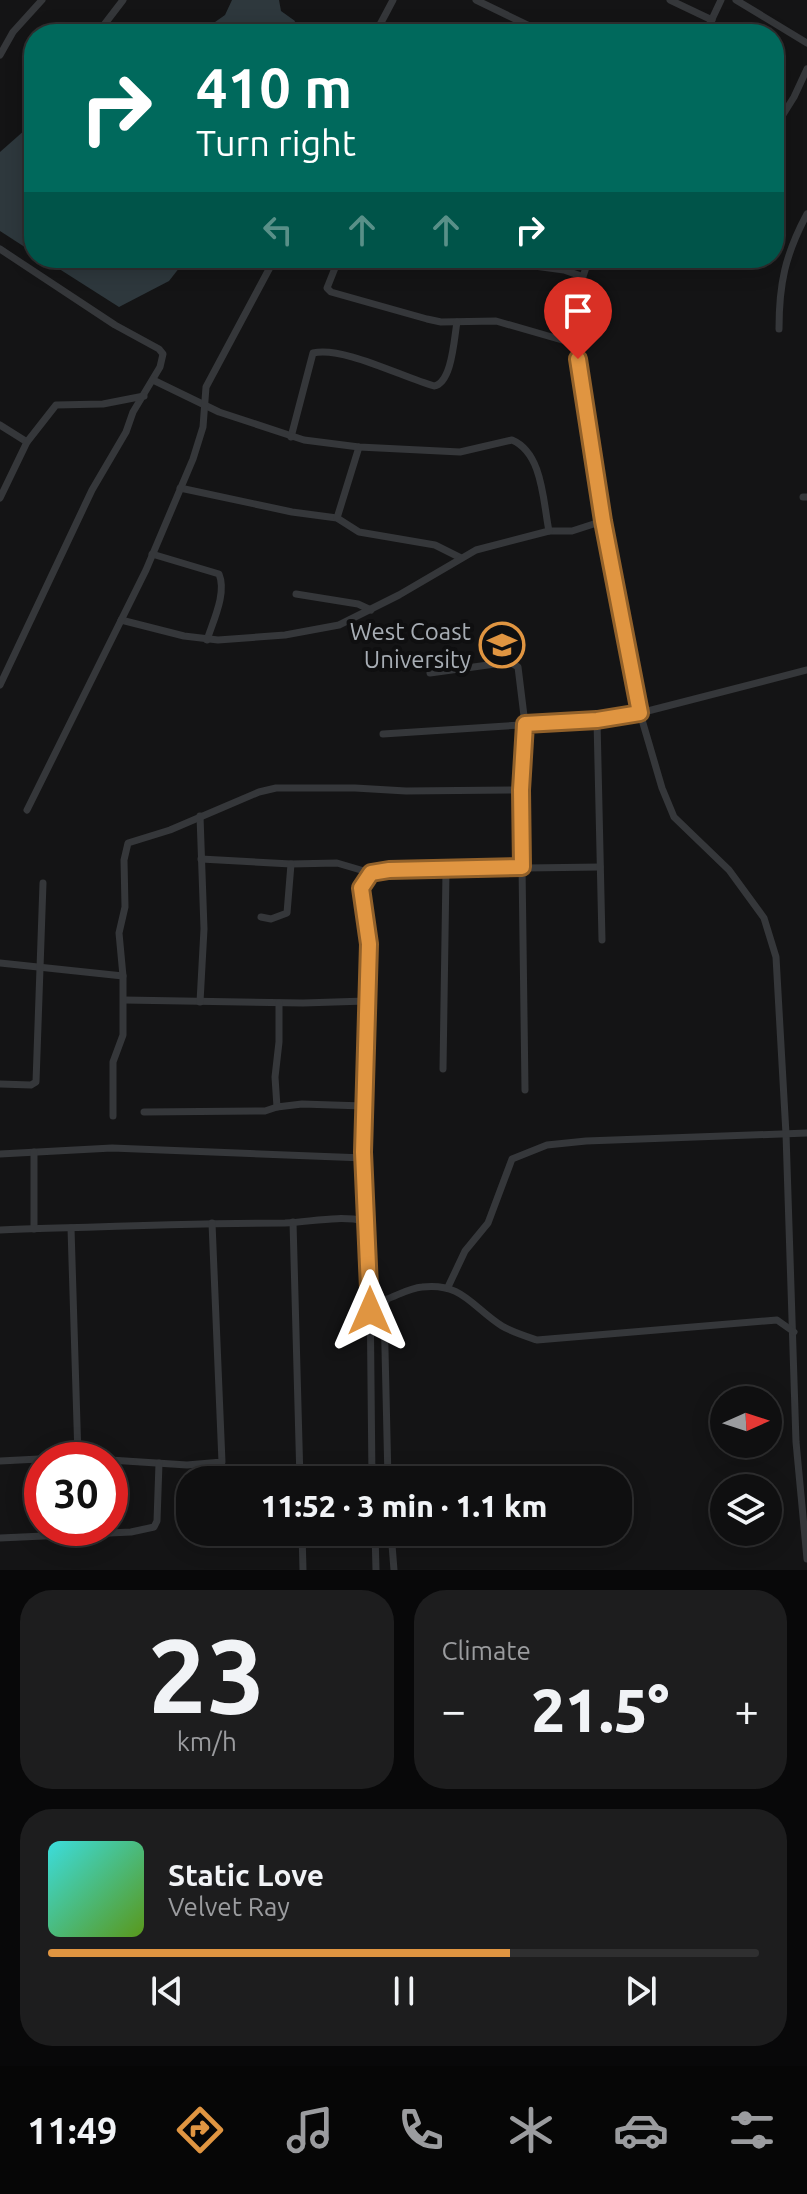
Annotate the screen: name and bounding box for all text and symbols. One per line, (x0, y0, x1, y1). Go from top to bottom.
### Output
icon: right (64, 56, 168, 160)
text: 410 m (196, 56, 352, 119)
text: Turn right (196, 122, 356, 163)
icon: left (256, 208, 300, 252)
icon: ahead (340, 208, 384, 252)
icon: ahead (424, 208, 468, 252)
icon: right (508, 208, 552, 252)
pin (544, 277, 612, 359)
icon: arrive (556, 289, 600, 333)
place label: West Coast University (350, 618, 472, 673)
school or university icon: West Coast University (478, 621, 526, 669)
position arrow (328, 1269, 412, 1353)
north arrow (710, 1386, 782, 1458)
map controls (710, 1386, 782, 1546)
speed limit sign: 30 (24, 1442, 128, 1546)
button: layers (710, 1474, 782, 1546)
text: 11:52 · 3 min · 1.1 km (261, 1489, 547, 1523)
text: 23 (148, 1616, 265, 1733)
text: Climate (442, 1636, 531, 1665)
text: 21.5° (531, 1676, 669, 1743)
text: − (442, 1685, 466, 1734)
text: + (734, 1685, 759, 1734)
text: km/h (177, 1727, 237, 1756)
text: Static Love (168, 1858, 324, 1892)
text: Velvet Ray (168, 1892, 290, 1921)
icon: previous (145, 1969, 189, 2013)
icon: pause (382, 1969, 426, 2013)
icon: next (619, 1969, 663, 2013)
icon: directions (172, 2102, 228, 2158)
icon: music (282, 2102, 338, 2158)
icon: phone (393, 2102, 449, 2158)
icon: climate (503, 2102, 559, 2158)
icon: car (613, 2102, 669, 2158)
icon: filters (724, 2102, 780, 2158)
text: 11:49 (27, 2110, 117, 2151)

